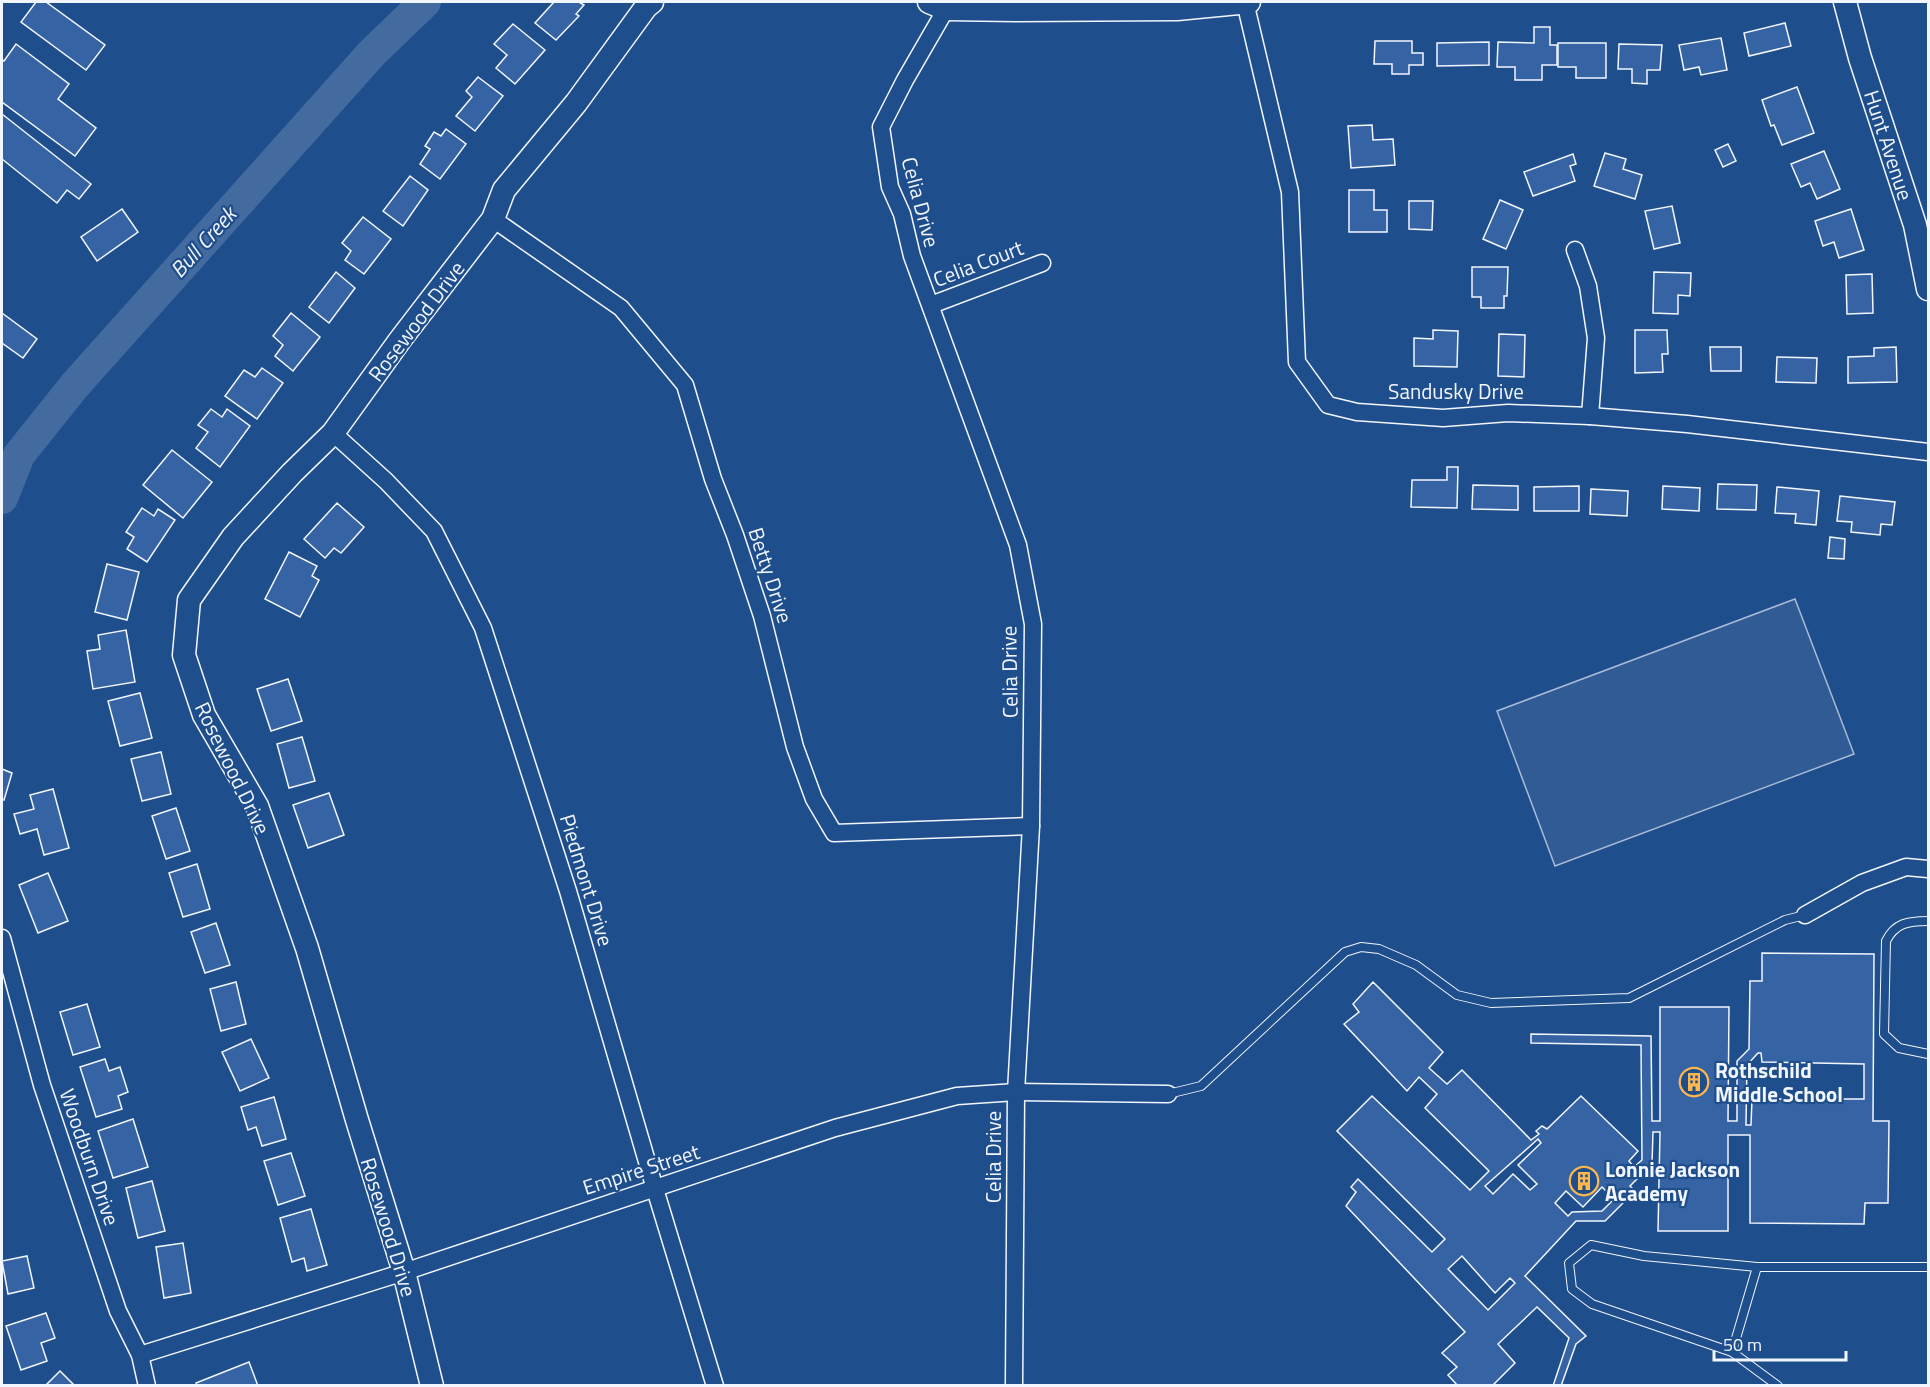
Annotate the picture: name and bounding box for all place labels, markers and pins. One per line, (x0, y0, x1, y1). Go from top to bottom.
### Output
place label: Rothschild Middle School (1715, 1054, 1843, 1110)
building icon: Rothschild Middle School (1678, 1066, 1710, 1098)
place label: Lonnie Jackson Academy (1605, 1153, 1740, 1209)
building icon: Lonnie Jackson Academy (1568, 1165, 1600, 1197)

